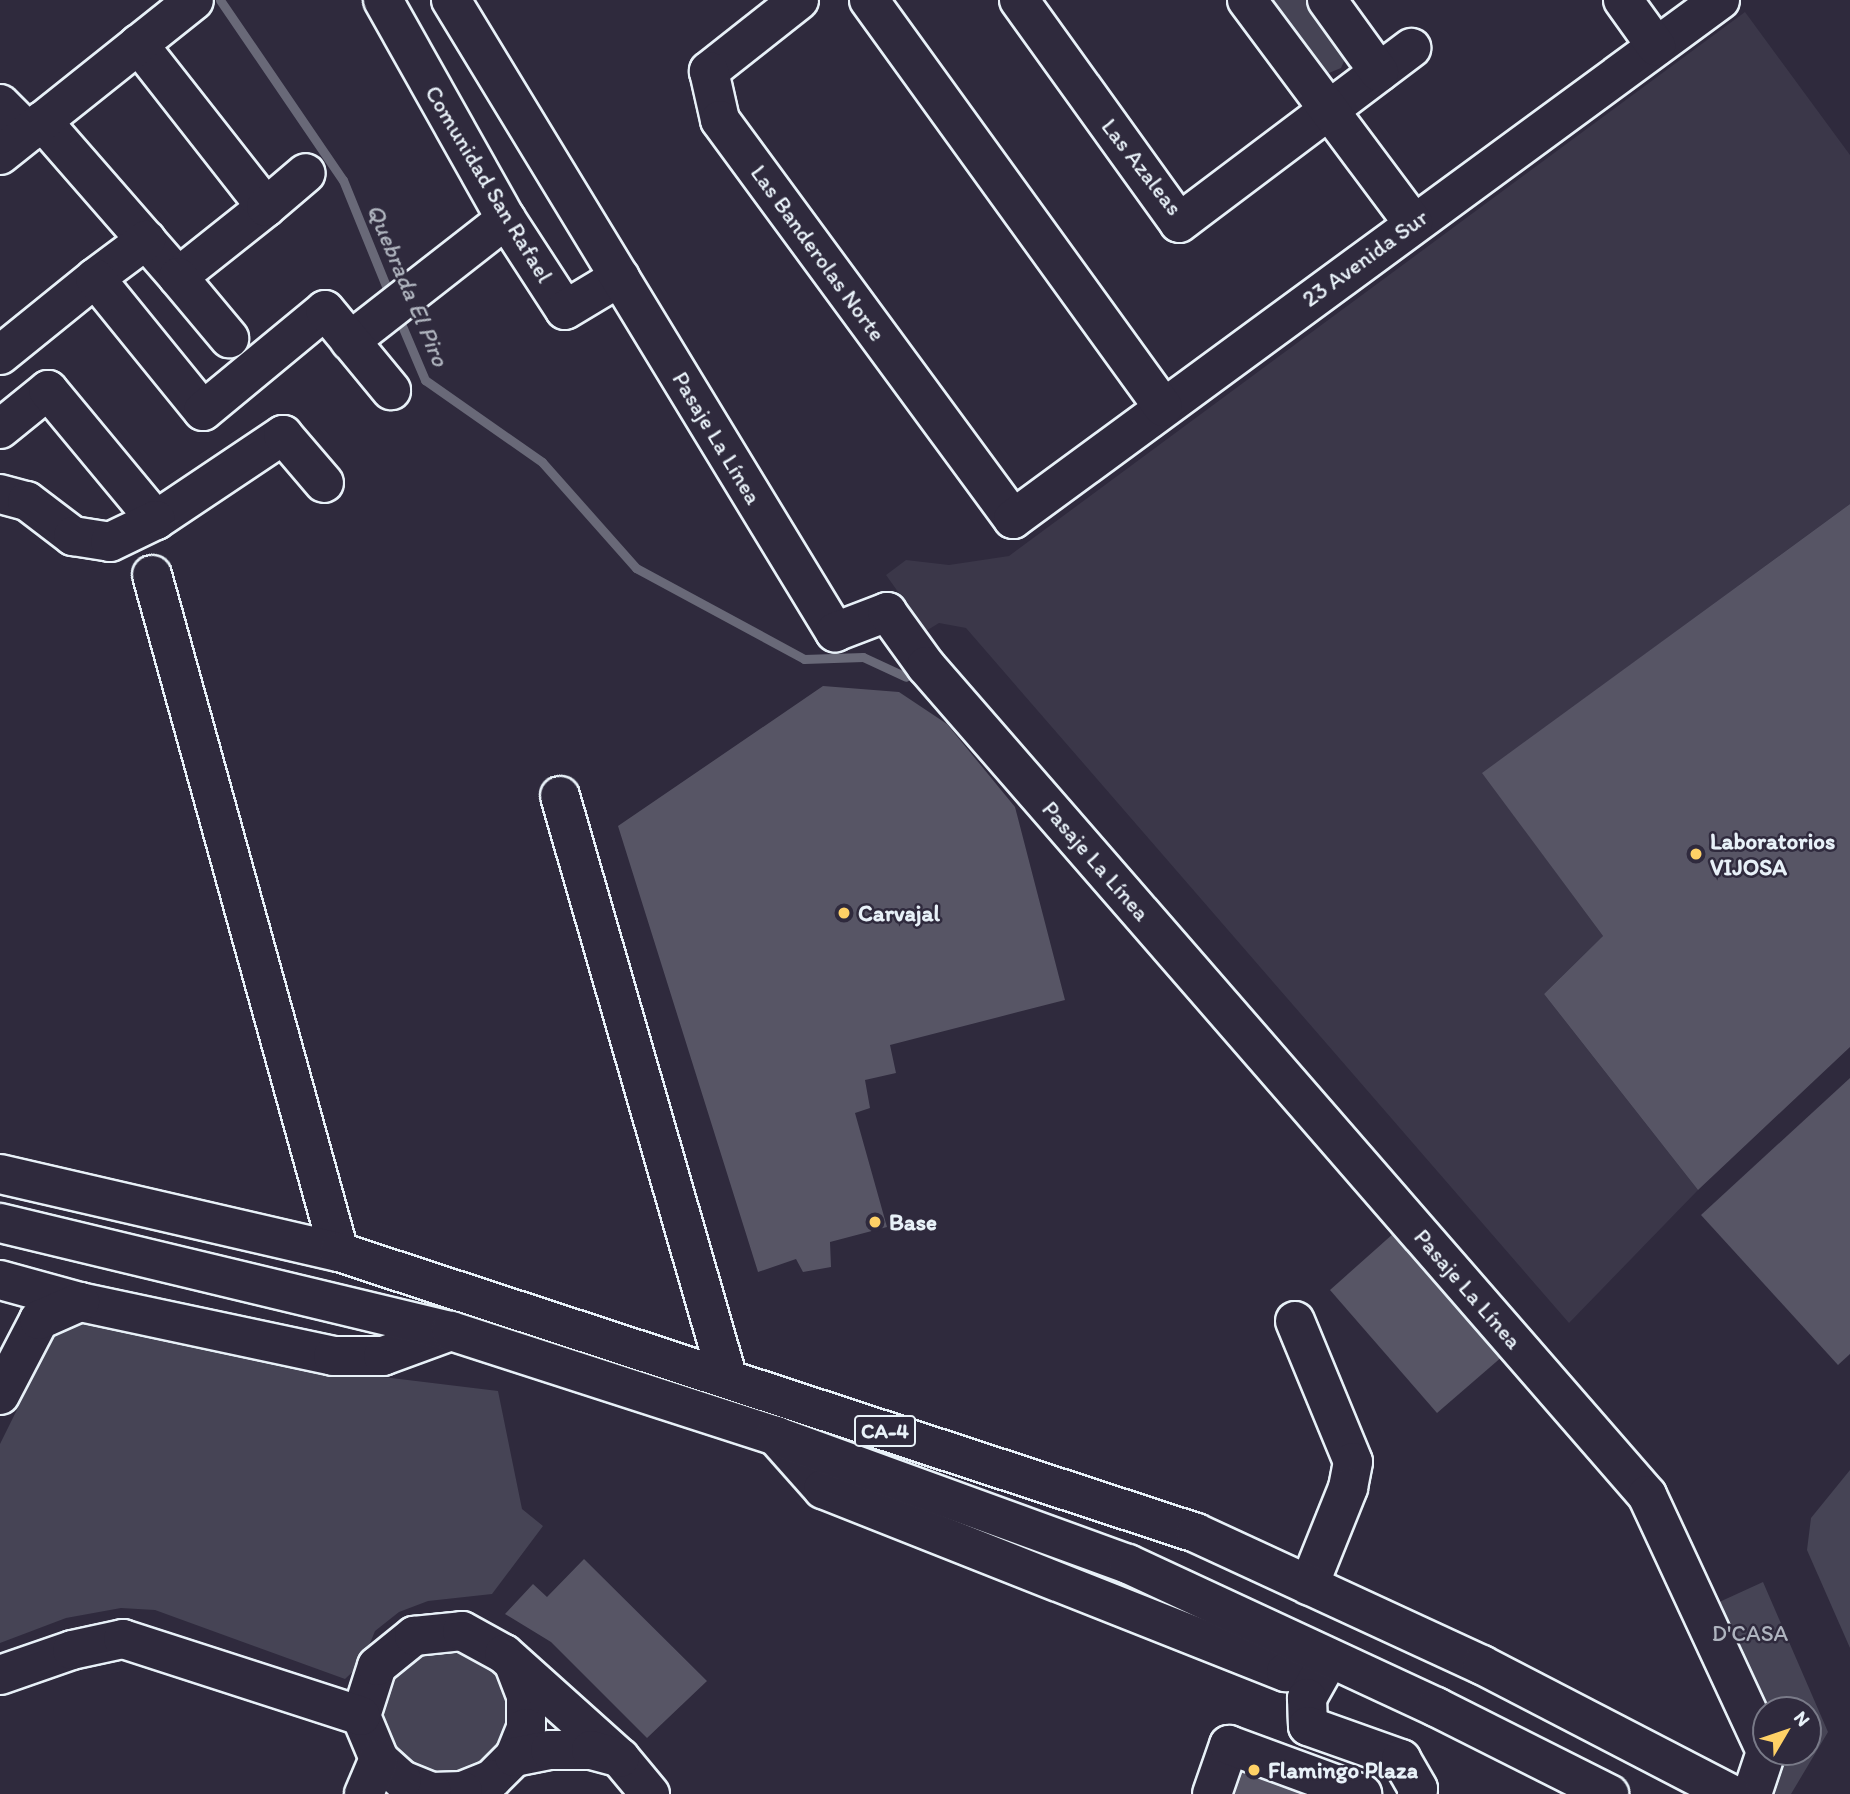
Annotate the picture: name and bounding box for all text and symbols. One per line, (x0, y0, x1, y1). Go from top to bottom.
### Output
street label: Comunidad San Rafael (419, 80, 559, 288)
street label: Las Azaleas (1095, 113, 1189, 221)
street label: Las Banderolas Norte (744, 159, 892, 347)
water label: Quebrada El Piro (361, 199, 455, 371)
street label: 23 Avenida Sur (1297, 203, 1433, 313)
street label: Pasaje La Línea (667, 367, 767, 509)
street label: Pasaje La Línea (1037, 796, 1155, 926)
place label: Laboratorios VIJOSA (1710, 827, 1835, 881)
marker: Laboratorios VIJOSA (1688, 846, 1704, 862)
place label: Carvajal (858, 899, 940, 927)
marker: Carvajal (836, 905, 852, 921)
place label: Base (889, 1208, 937, 1236)
marker: Base (867, 1214, 883, 1230)
street label: Pasaje La Línea (1409, 1224, 1527, 1354)
road number: CA-4 (854, 1414, 917, 1448)
park label: D'CASA (1712, 1619, 1788, 1647)
north arrow (1752, 1696, 1822, 1766)
text: N (1789, 1707, 1815, 1731)
place label: Flamingo Plaza (1268, 1756, 1418, 1784)
marker: Flamingo Plaza (1246, 1762, 1262, 1778)

